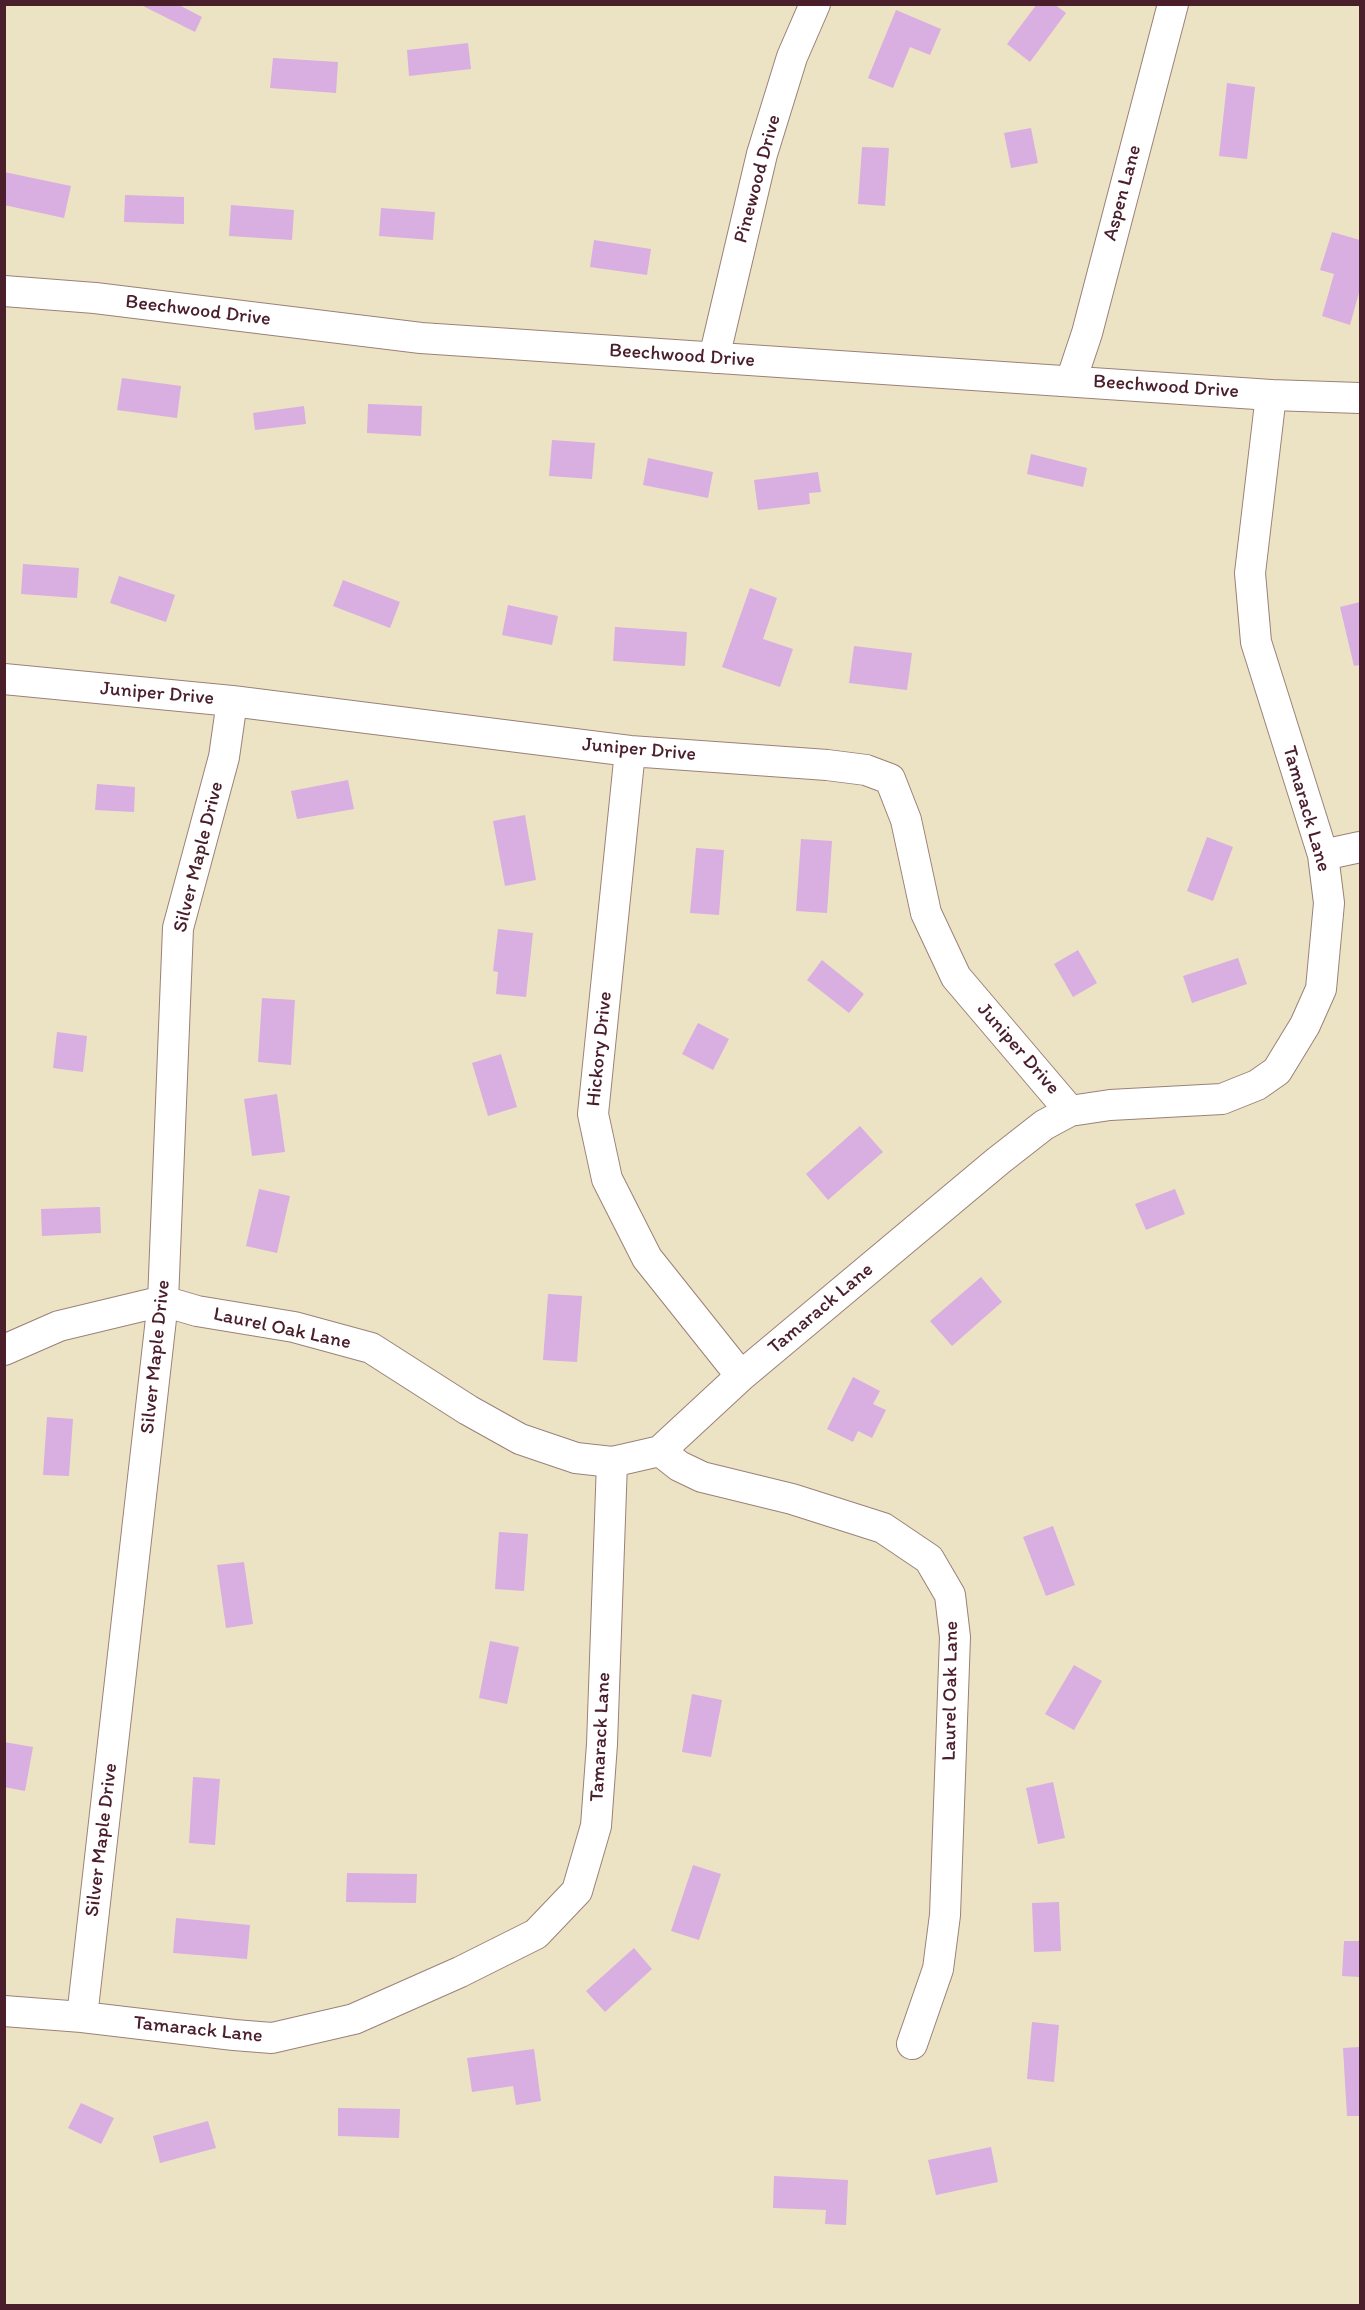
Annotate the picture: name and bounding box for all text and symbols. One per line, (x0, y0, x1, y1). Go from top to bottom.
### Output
street label: Pinewood Drive (729, 112, 787, 246)
street label: Aspen Lane (1099, 142, 1147, 244)
street label: Beechwood Drive (124, 290, 272, 332)
street label: Beechwood Drive (608, 339, 756, 373)
street label: Beechwood Drive (1092, 370, 1240, 404)
street label: Juniper Drive (99, 677, 215, 711)
street label: Juniper Drive (581, 733, 697, 767)
street label: Tamarack Lane (1277, 743, 1335, 875)
street label: Silver Maple Drive (169, 779, 229, 935)
street label: Hickory Drive (582, 990, 618, 1108)
street label: Juniper Drive (972, 998, 1064, 1100)
street label: Tamarack Lane (764, 1258, 878, 1360)
street label: Silver Maple Drive (136, 1279, 176, 1435)
street label: Laurel Oak Lane (211, 1303, 353, 1355)
street label: Laurel Oak Lane (938, 1621, 964, 1761)
street label: Tamarack Lane (586, 1672, 616, 1802)
street label: Silver Maple Drive (81, 1762, 123, 1918)
street label: Tamarack Lane (132, 2011, 264, 2049)

